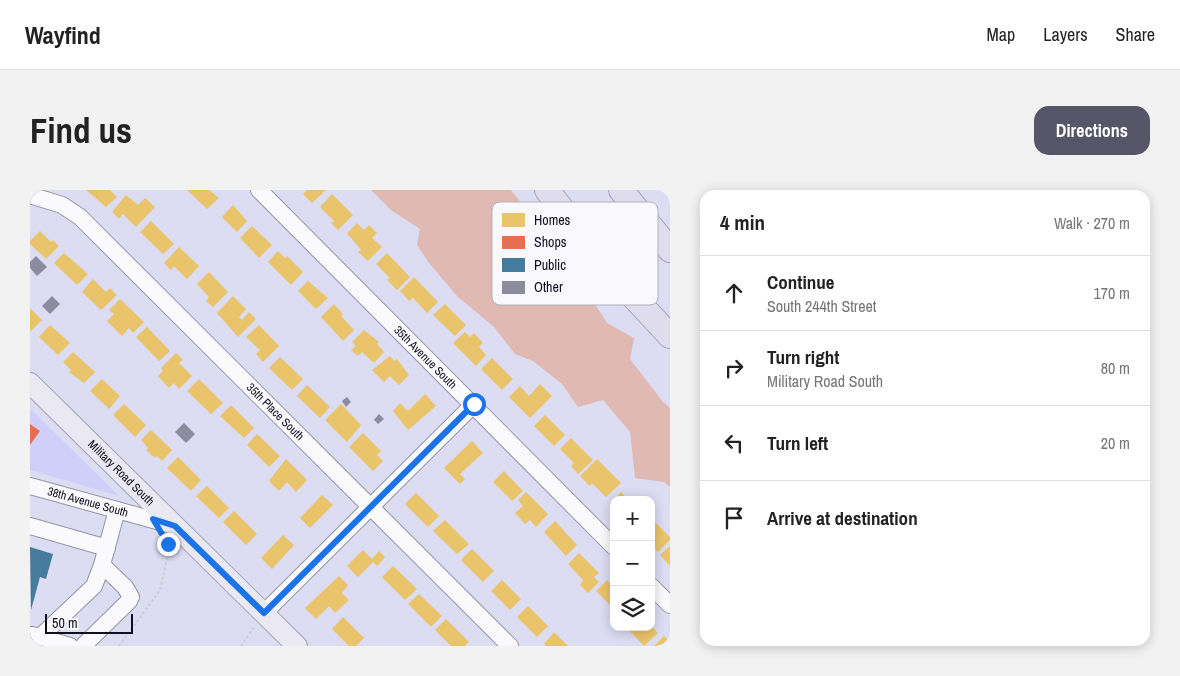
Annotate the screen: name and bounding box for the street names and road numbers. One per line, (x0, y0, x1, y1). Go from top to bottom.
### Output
street label: 35th Avenue South (390, 322, 460, 392)
street label: 35th Place South (243, 380, 308, 444)
street label: Military Road South (85, 437, 158, 509)
street label: 38th Avenue South (46, 483, 130, 521)

